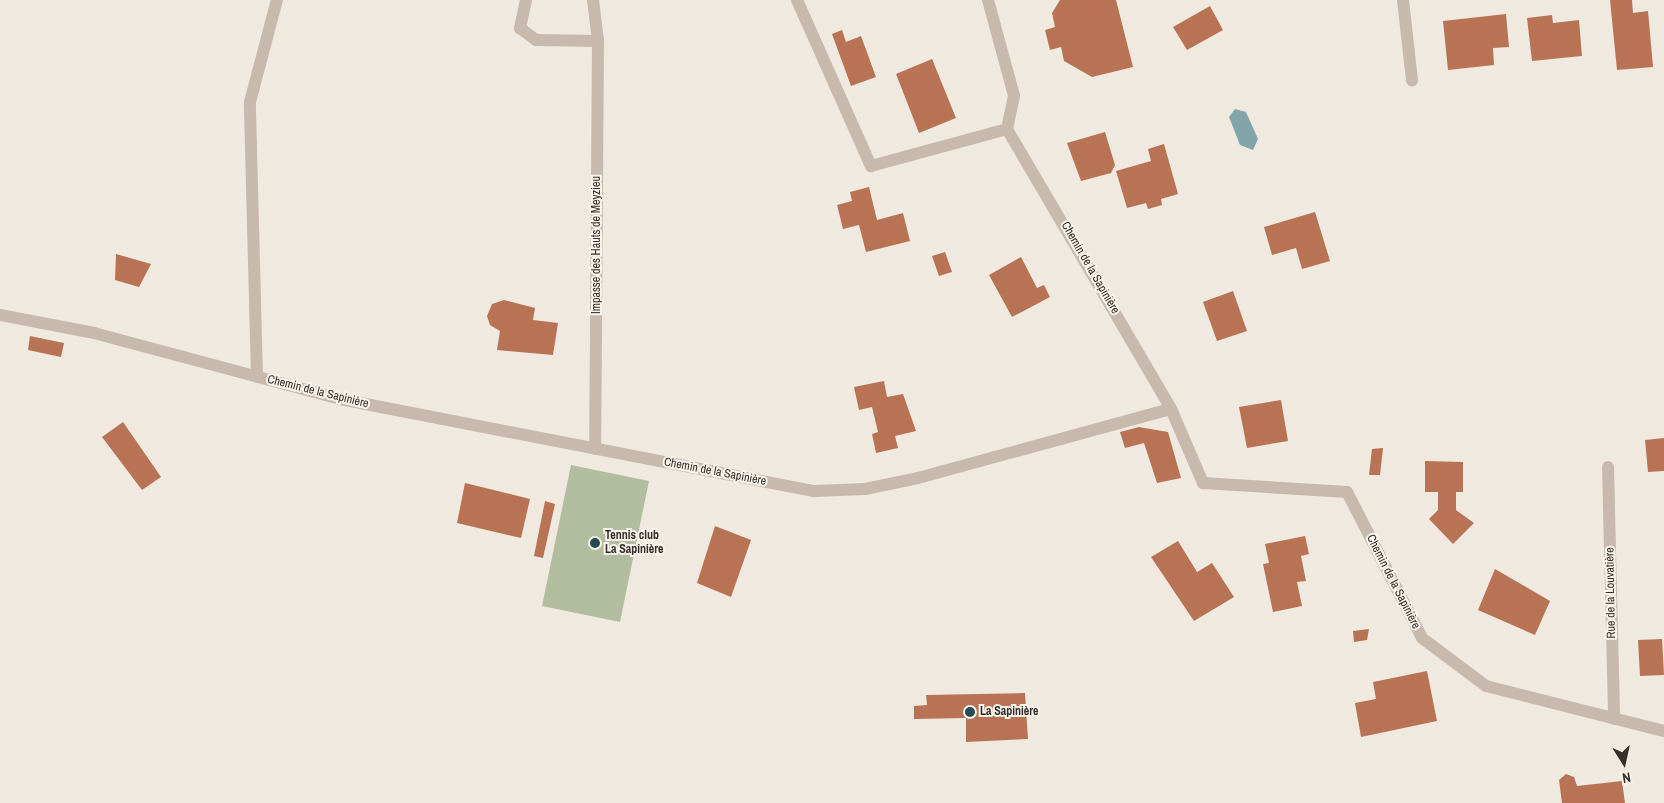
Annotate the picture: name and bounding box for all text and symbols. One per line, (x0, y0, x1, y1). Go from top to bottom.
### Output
street label: Impasse des Hauts de Meyzieu (590, 176, 604, 314)
street label: Chemin de la Sapinière (1058, 219, 1122, 317)
street label: Chemin de la Sapinière (266, 372, 370, 412)
street label: Chemin de la Sapinière (663, 455, 767, 489)
place label: Tennis club La Sapinière (605, 529, 664, 557)
street label: Chemin de la Sapinière (1363, 532, 1423, 632)
marker: Tennis club La Sapinière (589, 537, 601, 549)
street label: Rue de la Louvatière (1603, 547, 1619, 639)
place label: La Sapinière (980, 705, 1039, 719)
marker: La Sapinière (964, 706, 976, 718)
north arrow (1599, 738, 1649, 788)
text: N (1621, 768, 1632, 787)

